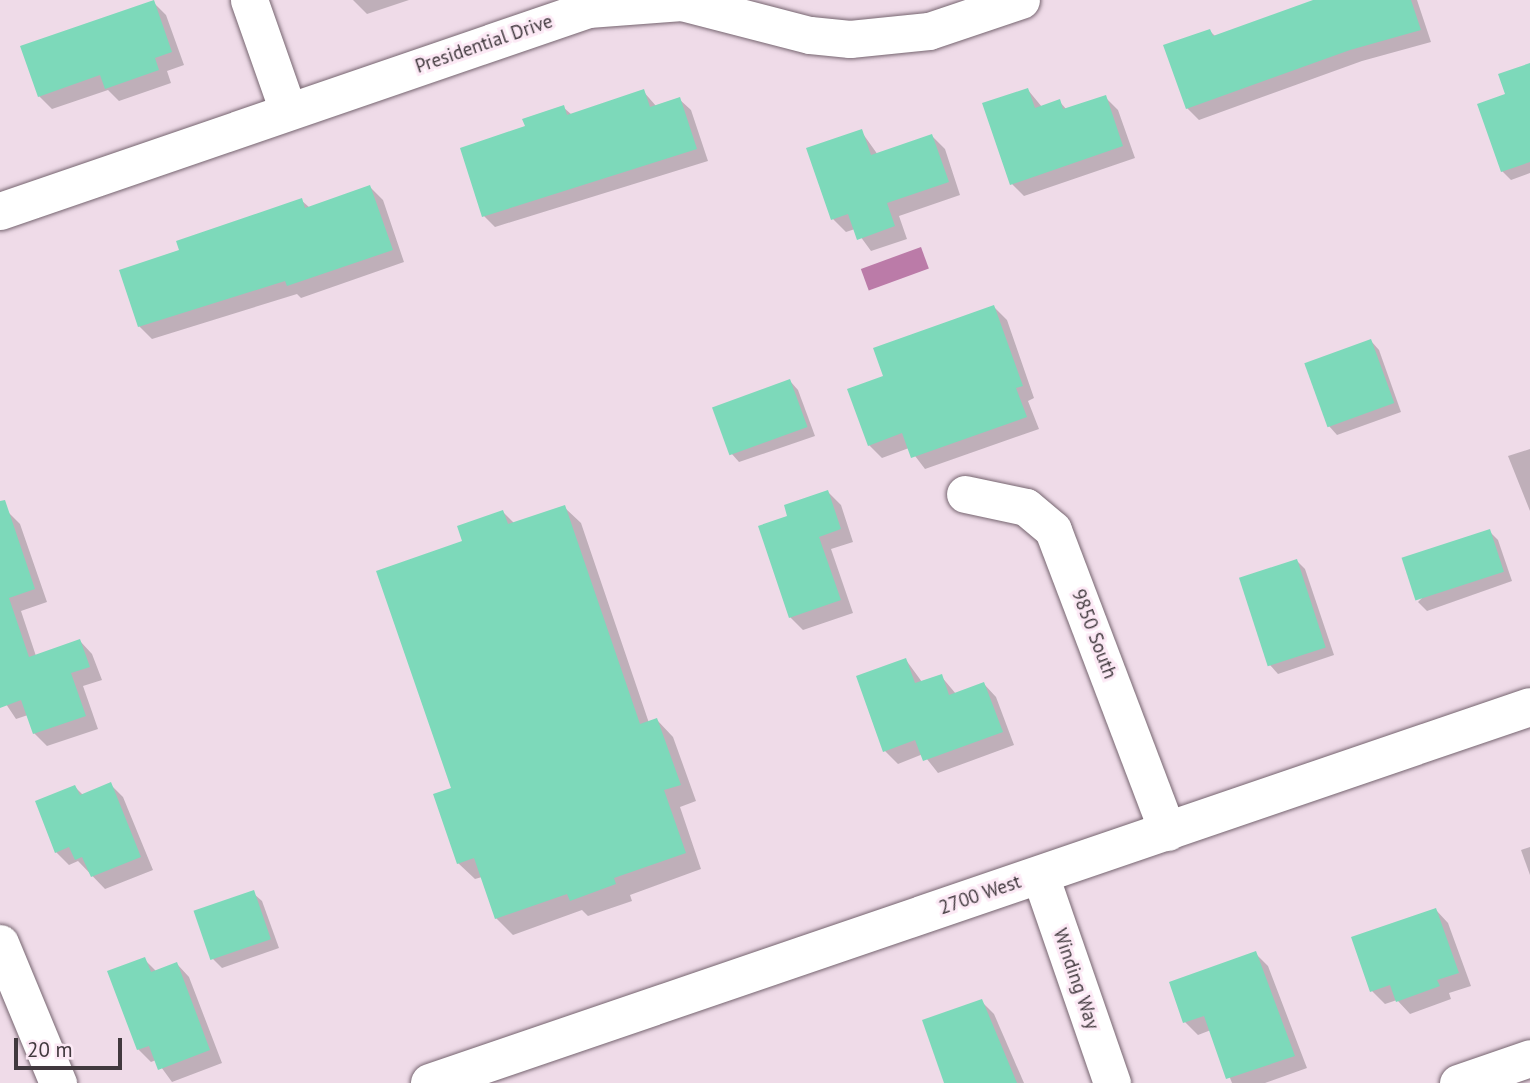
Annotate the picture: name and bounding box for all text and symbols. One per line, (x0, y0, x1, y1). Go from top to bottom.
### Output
street label: Presidential Drive (412, 10, 556, 78)
street label: 9850 South (1067, 586, 1121, 682)
street label: 2700 West (936, 870, 1024, 920)
street label: Winding Way (1048, 925, 1104, 1033)
scale bar (18, 1024, 126, 1068)
text: 20 m (27, 1036, 73, 1063)

